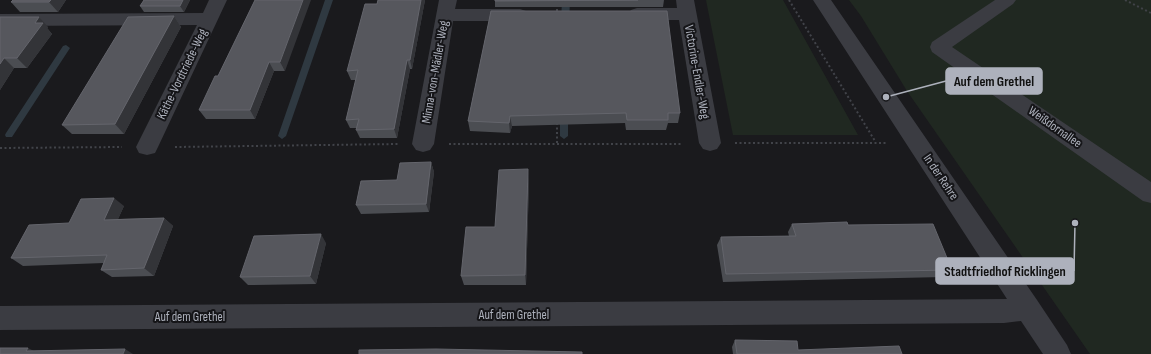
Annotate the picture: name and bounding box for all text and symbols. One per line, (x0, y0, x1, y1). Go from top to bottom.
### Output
street label: Minna-von-Mädler-Weg (418, 19, 452, 125)
street label: Victorine-Endler-Weg (681, 24, 713, 120)
street label: Käthe-Vordtriede-Weg (153, 26, 211, 122)
callout: Auf dem Grethel (946, 68, 1042, 94)
text: Auf dem Grethel (953, 73, 1034, 90)
street label: Weißdornallee (1025, 103, 1085, 151)
street label: In der Rehre (920, 151, 962, 203)
callout: Stadtfriedhof Ricklingen (936, 258, 1074, 284)
text: Stadtfriedhof Ricklingen (944, 263, 1066, 280)
street label: Auf dem Grethel (478, 307, 549, 323)
street label: Auf dem Grethel (154, 309, 225, 325)

